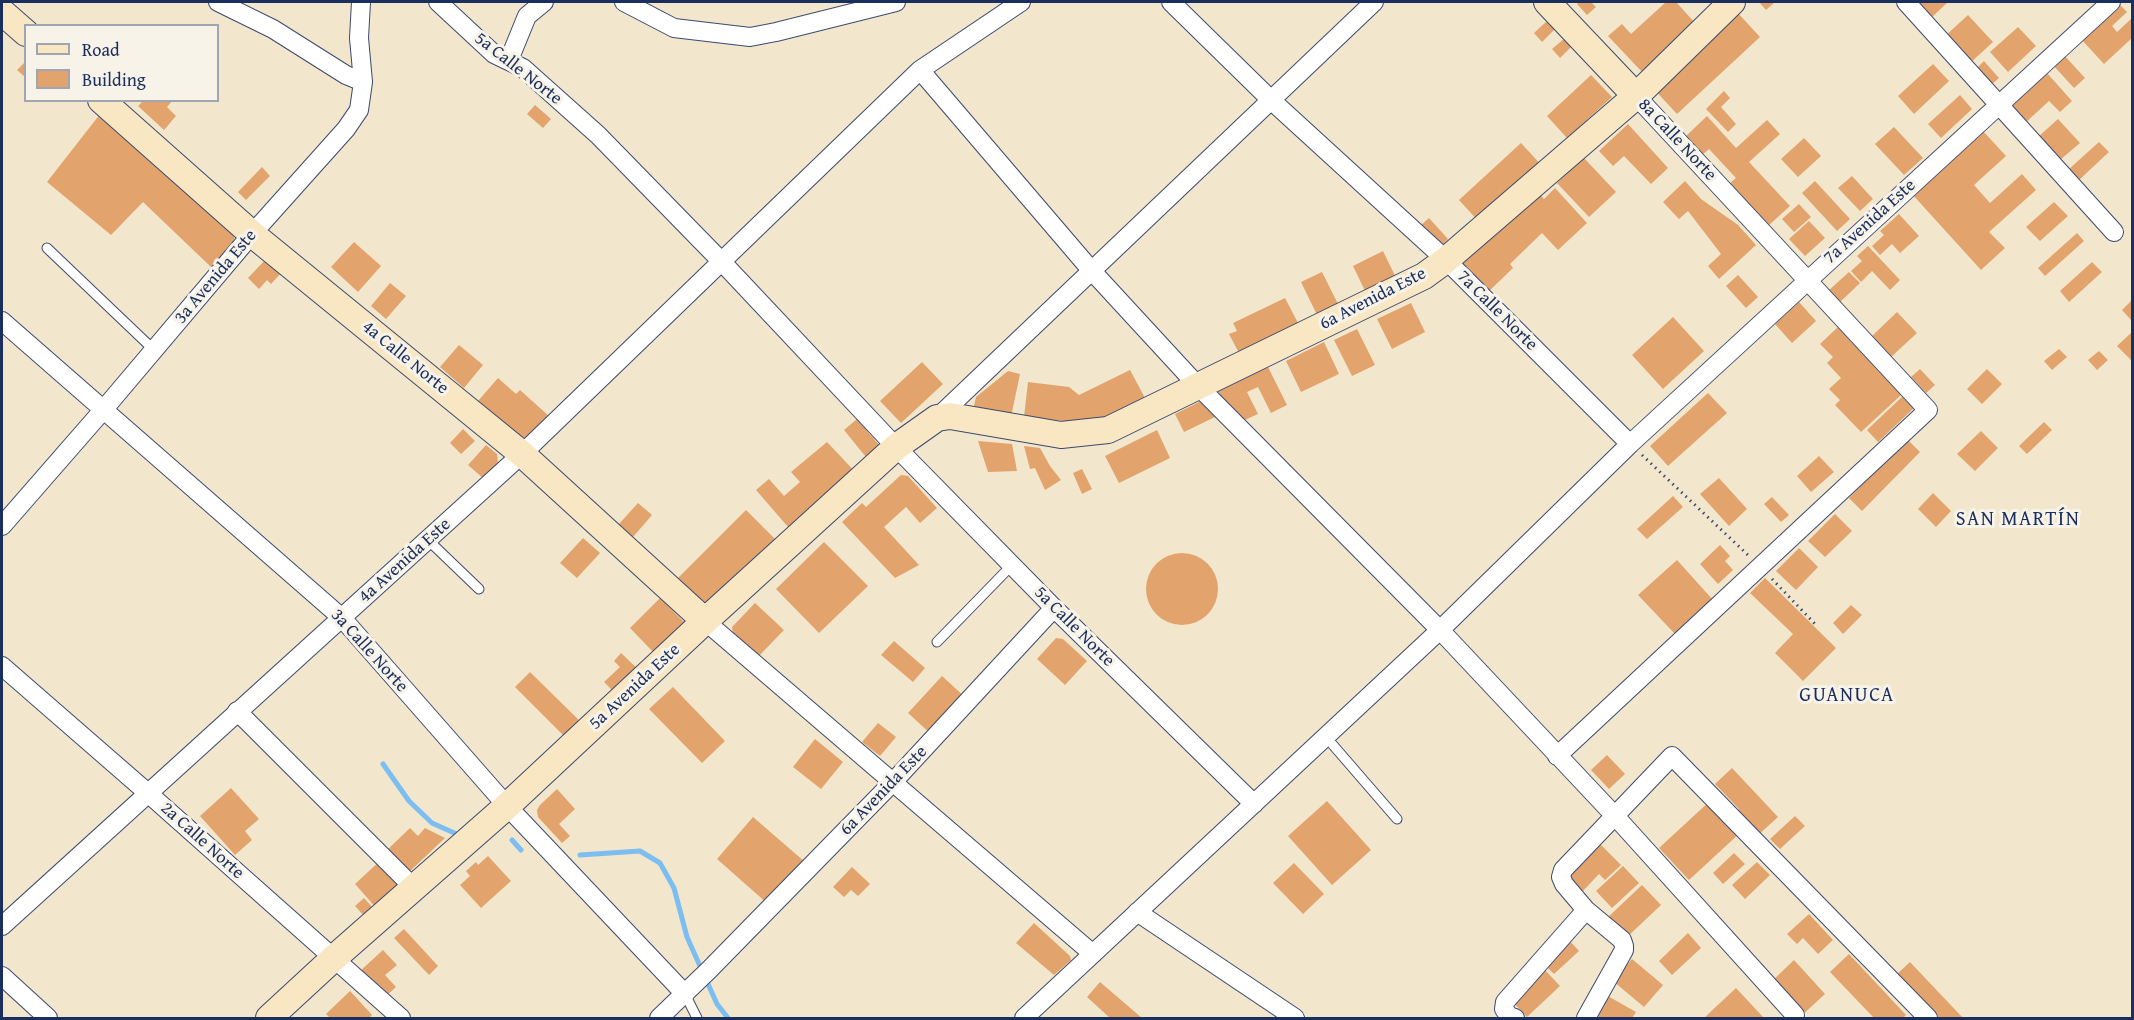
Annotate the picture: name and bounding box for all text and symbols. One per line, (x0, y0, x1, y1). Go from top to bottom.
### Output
legend (24, 24, 219, 102)
street label: 5a Calle Norte (470, 28, 566, 110)
text: Road (82, 36, 120, 63)
text: Building (82, 66, 146, 93)
street label: 8a Calle Norte (1633, 94, 1721, 186)
street label: 7a Avenida Este (1820, 175, 1920, 269)
street label: 3a Avenida Este (170, 225, 262, 329)
street label: 6a Avenida Este (1316, 263, 1430, 335)
street label: 7a Calle Norte (1452, 266, 1542, 356)
street label: 4a Calle Norte (357, 317, 453, 399)
district label: SAN MARTÍN (1956, 508, 2080, 532)
street label: 4a Avenida Este (355, 514, 455, 608)
street label: 5a Calle Norte (1029, 582, 1119, 672)
street label: 3a Calle Norte (326, 605, 412, 697)
street label: 5a Avenida Este (585, 639, 685, 735)
district label: GUANUCA (1799, 684, 1895, 708)
street label: 6a Avenida Este (836, 742, 932, 840)
street label: 2a Calle Norte (156, 798, 248, 884)

